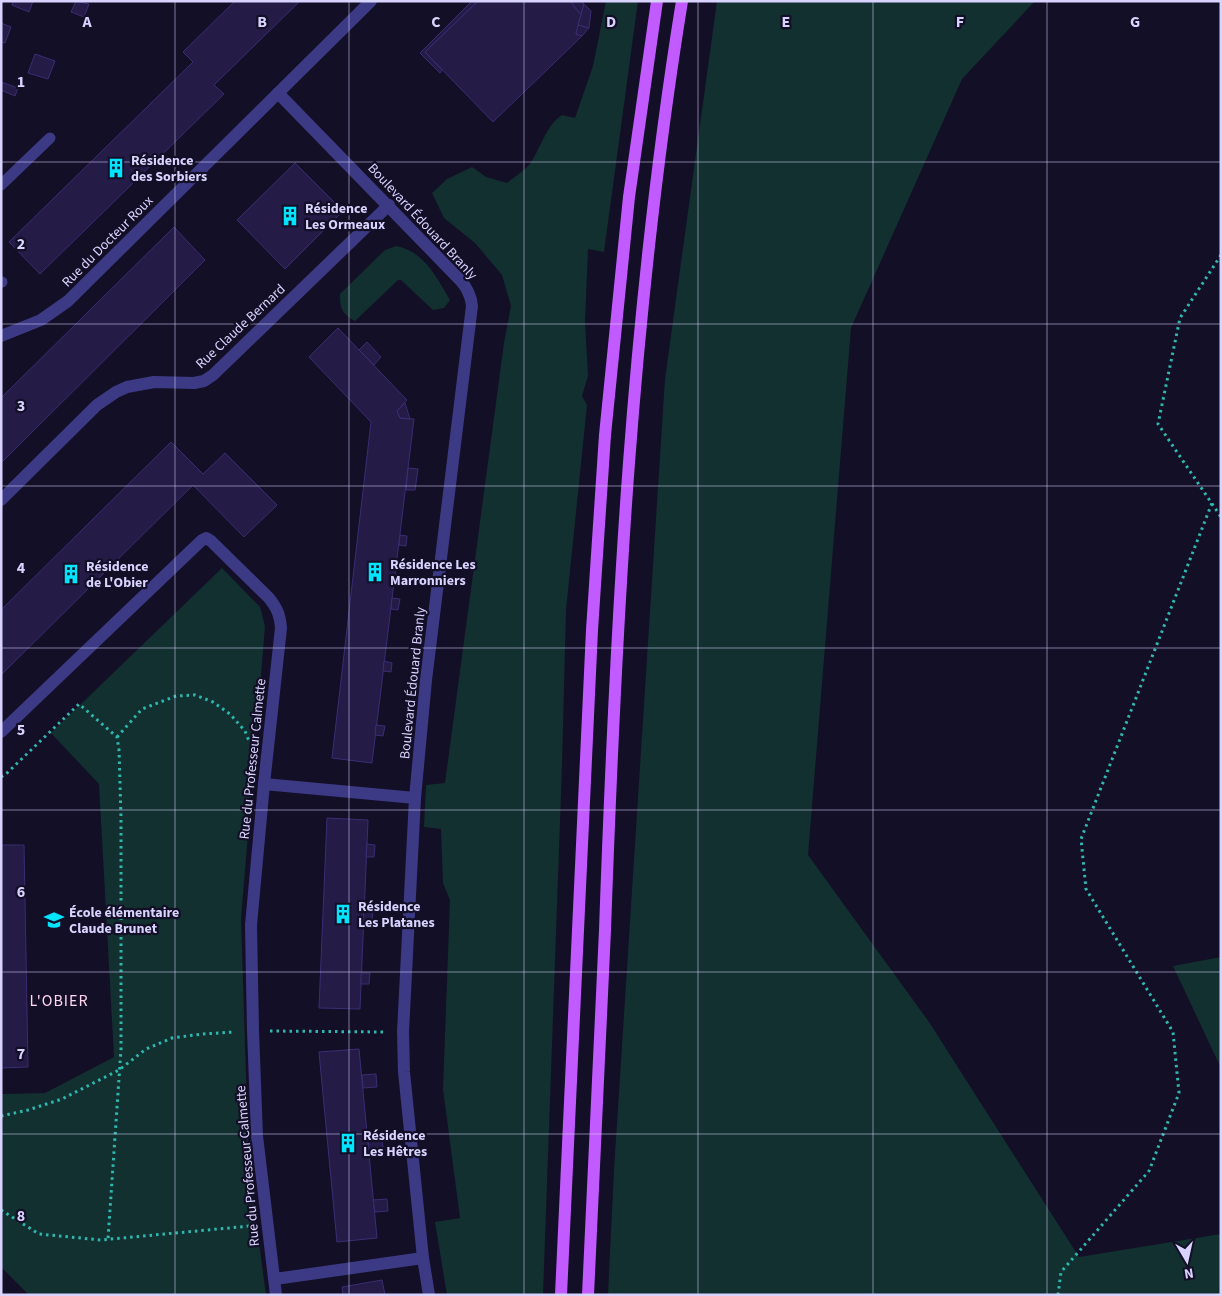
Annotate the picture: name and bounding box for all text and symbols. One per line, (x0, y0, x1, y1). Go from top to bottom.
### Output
text: A (81, 11, 92, 33)
text: B (257, 11, 267, 33)
text: C (431, 11, 441, 33)
text: D (606, 11, 616, 33)
text: E (782, 11, 790, 33)
text: F (956, 11, 964, 33)
text: G (1130, 11, 1140, 33)
text: 1 (17, 71, 25, 93)
place label: Résidence des Sorbiers (131, 151, 207, 187)
building icon: Résidence des Sorbiers (105, 157, 127, 179)
street label: Boulevard Édouard Branly (363, 159, 482, 285)
street label: Rue du Docteur Roux (58, 191, 158, 292)
place label: Résidence Les Ormeaux (305, 199, 385, 235)
building icon: Résidence Les Ormeaux (279, 205, 301, 227)
text: 2 (17, 233, 25, 255)
street label: Rue Claude Bernard (191, 280, 290, 374)
text: 3 (17, 395, 25, 417)
place label: Résidence Les Marronniers (390, 555, 476, 591)
text: 4 (17, 557, 26, 579)
place label: Résidence de L'Obier (86, 557, 148, 593)
building icon: Résidence Les Marronniers (364, 561, 386, 583)
building icon: Résidence de L'Obier (60, 563, 82, 585)
street label: Boulevard Édouard Branly (395, 606, 431, 760)
street label: Rue du Professeur Calmette (235, 678, 271, 840)
text: 5 (17, 719, 25, 741)
text: 6 (17, 881, 25, 903)
place label: Résidence Les Platanes (358, 897, 435, 933)
place label: École élémentaire Claude Brunet (69, 903, 179, 939)
building icon: Résidence Les Platanes (332, 903, 354, 925)
school or university icon: École élémentaire Claude Brunet (43, 909, 65, 931)
district label: L'OBIER (29, 990, 89, 1012)
text: 7 (17, 1043, 25, 1065)
street label: Rue du Professeur Calmette (231, 1085, 265, 1247)
place label: Résidence Les Hêtres (363, 1126, 427, 1162)
building icon: Résidence Les Hêtres (337, 1132, 359, 1154)
text: 8 (17, 1205, 25, 1227)
north arrow (1162, 1236, 1212, 1286)
text: N (1183, 1262, 1195, 1283)

